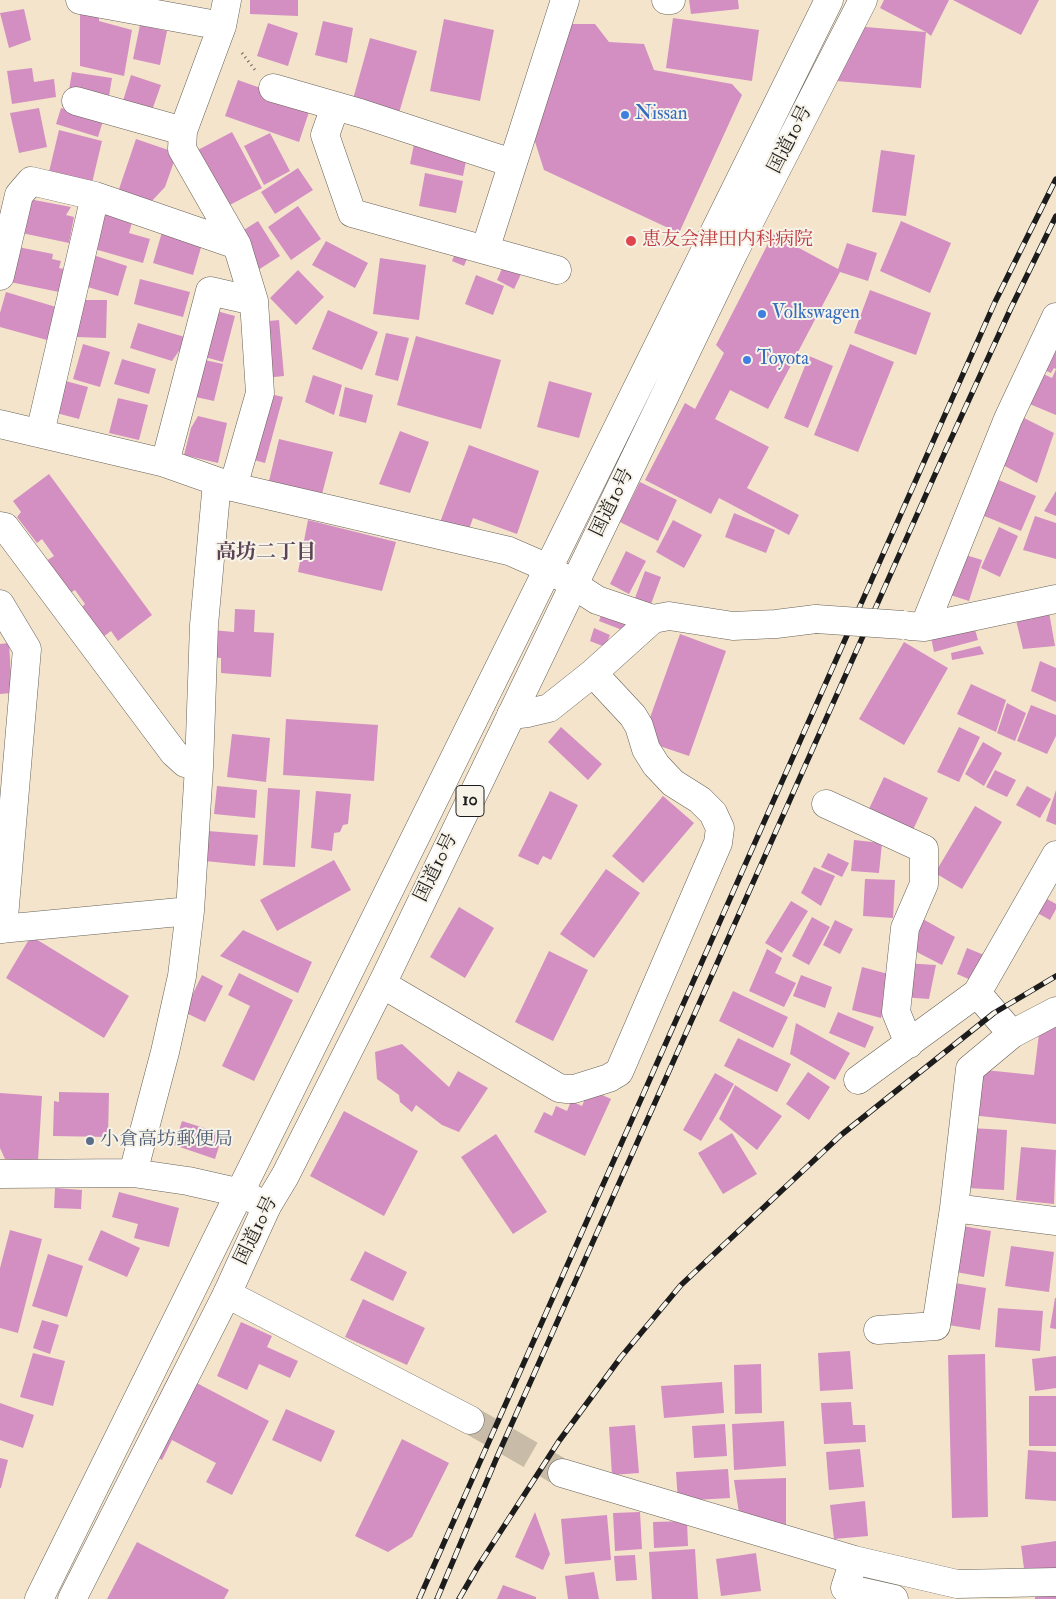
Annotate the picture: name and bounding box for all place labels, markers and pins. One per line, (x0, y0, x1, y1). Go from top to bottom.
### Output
place label: Nissan (635, 104, 688, 126)
marker: Nissan (619, 109, 631, 121)
place label: 恵友会津田内科病院 (642, 230, 813, 252)
marker: 恵友会津田内科病院 (624, 234, 638, 248)
place label: Volkswagen (772, 303, 860, 325)
marker: Volkswagen (756, 308, 768, 320)
place label: Toyota (757, 349, 809, 371)
marker: Toyota (741, 354, 753, 366)
place label: 小倉高坊郵便局 (100, 1130, 233, 1152)
marker: 小倉高坊郵便局 (84, 1135, 96, 1147)

